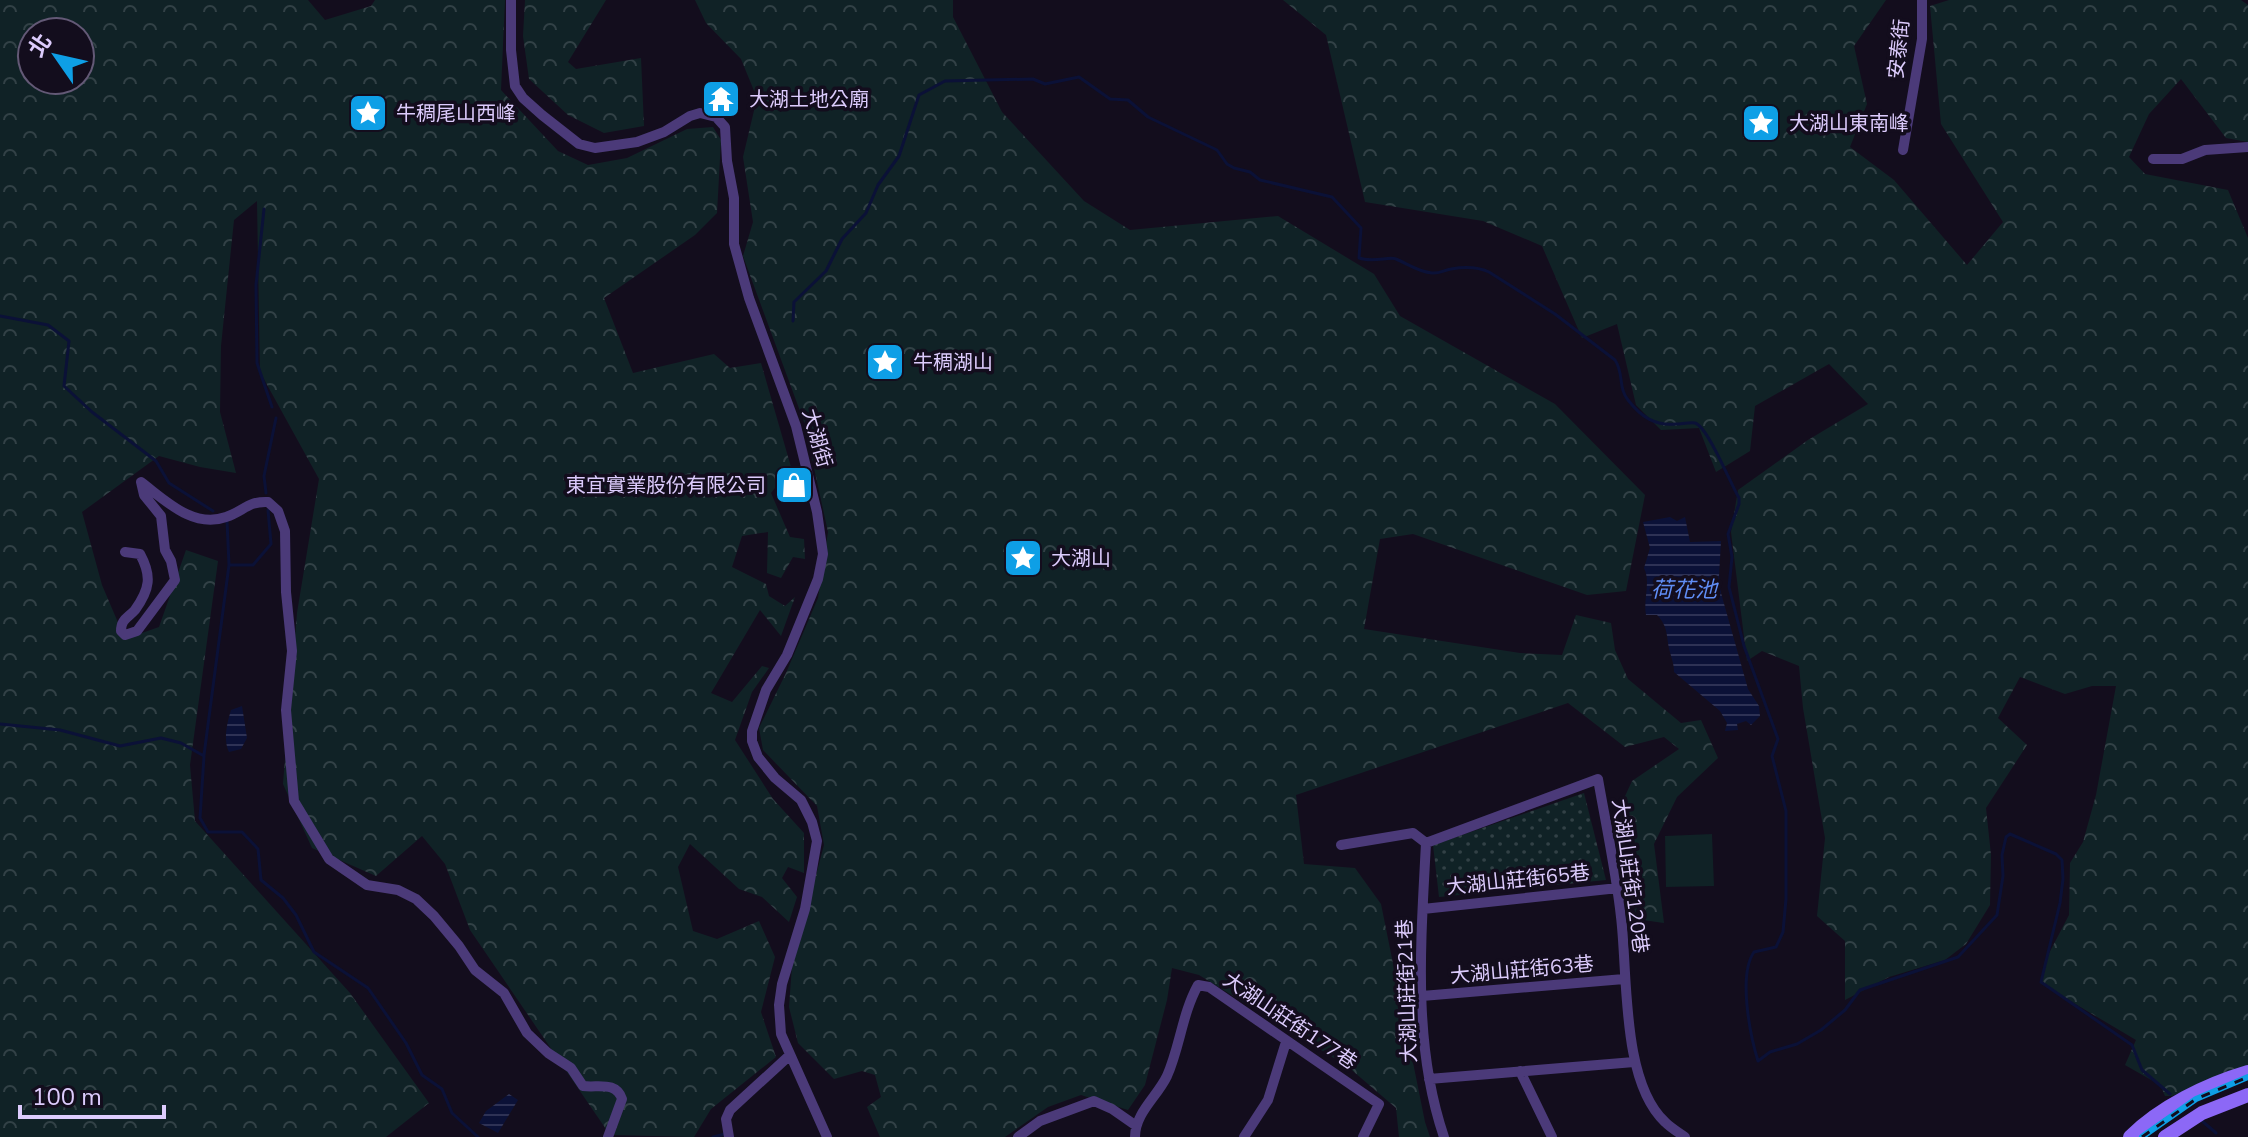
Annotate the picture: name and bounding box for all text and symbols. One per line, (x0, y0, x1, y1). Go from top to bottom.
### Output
north arrow (16, 16, 96, 96)
street label: 安泰街 (1882, 18, 1916, 80)
text: 北 (22, 28, 59, 63)
temple icon: 大湖土地公廟 (700, 78, 742, 120)
place label: 大湖土地公廟 (749, 86, 869, 113)
place icon: 牛稠尾山西峰 (347, 92, 389, 134)
place label: 牛稠尾山西峰 (396, 100, 516, 127)
place icon: 大湖山東南峰 (1740, 102, 1782, 144)
place label: 大湖山東南峰 (1789, 110, 1909, 137)
place icon: 牛稠湖山 (864, 341, 906, 383)
place label: 牛稠湖山 (913, 349, 993, 376)
street label: 大湖街 (796, 405, 838, 471)
shop icon: 東宜實業股份有限公司 (773, 464, 815, 506)
place label: 東宜實業股份有限公司 (566, 472, 766, 499)
place icon: 大湖山 (1002, 537, 1044, 579)
place label: 大湖山 (1051, 545, 1111, 572)
water label: 荷花池 (1651, 575, 1719, 605)
street label: 大湖山莊街120巷 (1606, 797, 1654, 955)
street label: 大湖山莊街65巷 (1445, 859, 1591, 901)
street label: 大湖山莊街21巷 (1391, 919, 1423, 1063)
street label: 大湖山莊街63巷 (1449, 950, 1595, 990)
street label: 大湖山莊街177巷 (1218, 966, 1362, 1076)
scale bar (20, 1069, 164, 1119)
text: 100 m (32, 1081, 102, 1113)

